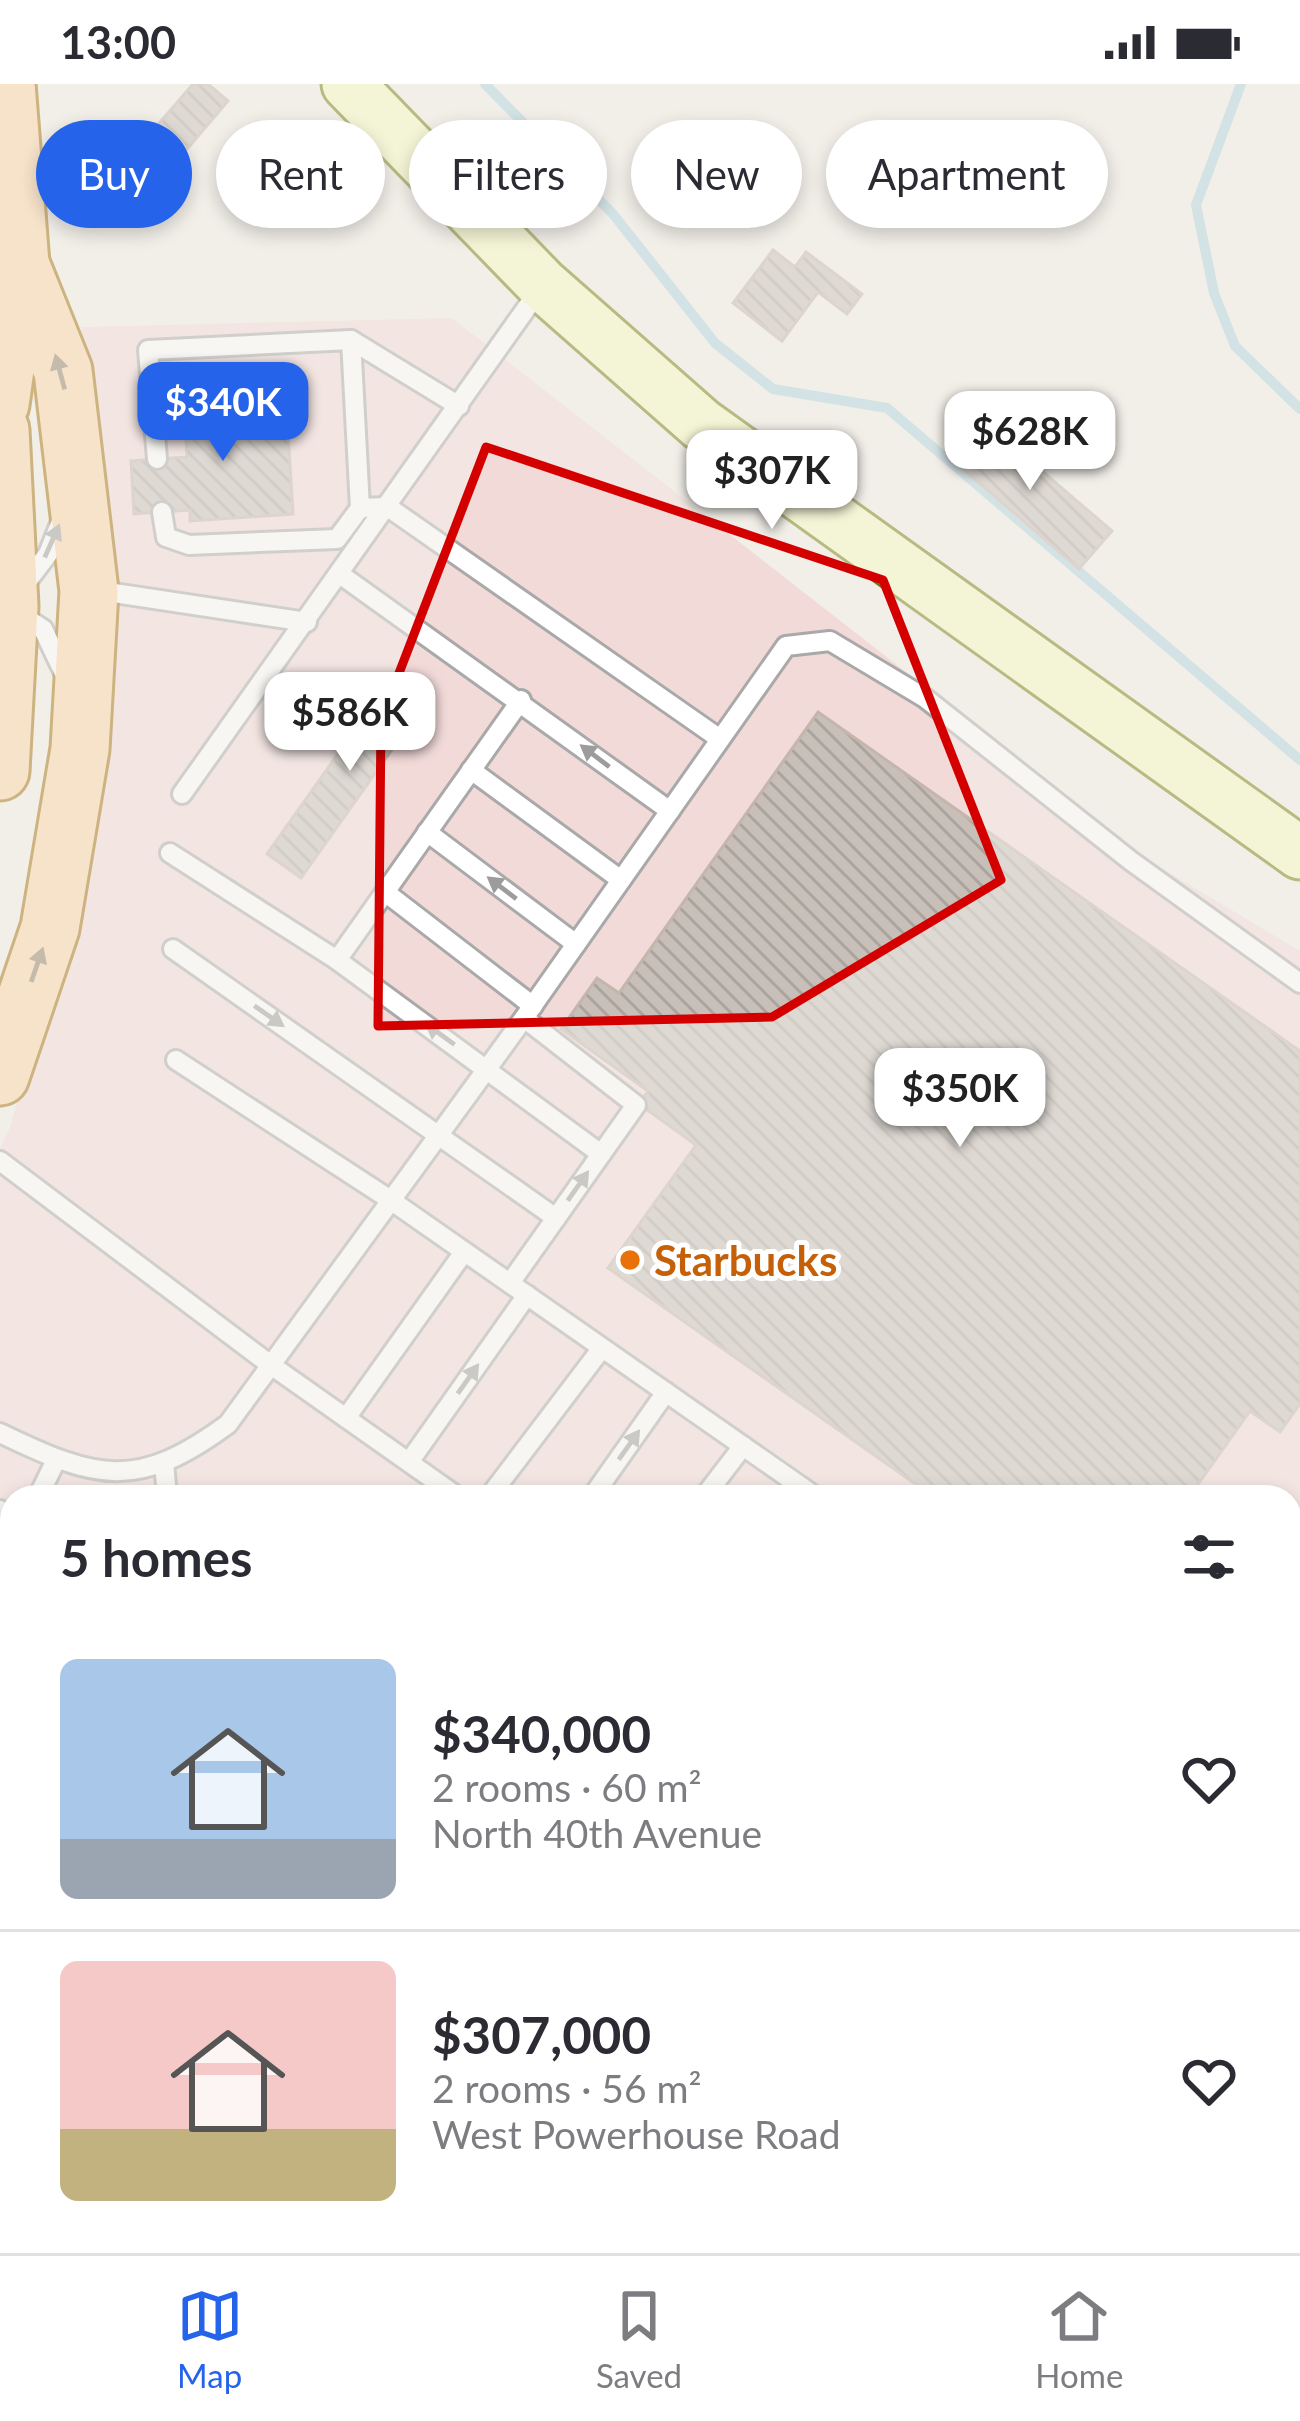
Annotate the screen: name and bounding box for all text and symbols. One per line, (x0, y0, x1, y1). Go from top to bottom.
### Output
text: 13:00 (60, 15, 176, 69)
chip: Buy (36, 120, 192, 228)
chip: Rent (216, 120, 385, 228)
chip: Filters (409, 120, 607, 228)
chip: New (631, 120, 802, 228)
chip: Apartment (826, 120, 1108, 228)
one-way arrow (50, 353, 69, 390)
pin: $340K (139, 362, 307, 464)
text: $340K (164, 378, 282, 424)
pin: $628K (946, 391, 1114, 493)
text: $628K (971, 407, 1089, 453)
pin: $307K (688, 430, 856, 532)
text: $307K (713, 446, 831, 492)
one-way arrow (42, 523, 62, 558)
pin: $586K (266, 672, 434, 774)
text: $586K (291, 688, 409, 734)
one-way arrow (579, 744, 611, 768)
one-way arrow (486, 876, 518, 901)
one-way arrow (29, 947, 47, 983)
one-way arrow (253, 1004, 285, 1027)
one-way arrow (424, 1023, 456, 1046)
pin: $350K (876, 1048, 1044, 1150)
text: $350K (901, 1064, 1019, 1110)
one-way arrow (566, 1170, 590, 1202)
place label: Starbucks (654, 1235, 837, 1285)
marker: Starbucks (617, 1247, 643, 1273)
one-way arrow (456, 1363, 479, 1395)
one-way arrow (617, 1428, 640, 1461)
icon: filters (1176, 1524, 1242, 1590)
text: 5 homes (60, 1527, 252, 1588)
text: $340,000 (432, 1703, 651, 1764)
icon: home (156, 1707, 300, 1851)
icon: heart (1176, 1746, 1242, 1812)
text: 2 rooms · 60 m² (432, 1764, 702, 1810)
text: North 40th Avenue (432, 1810, 762, 1856)
text: $307,000 (432, 2004, 651, 2065)
icon: home (156, 2009, 300, 2153)
icon: heart (1176, 2048, 1242, 2114)
text: 2 rooms · 56 m² (432, 2065, 702, 2111)
text: West Powerhouse Road (432, 2111, 841, 2157)
tab: Map (177, 2283, 243, 2395)
tab: Saved (596, 2283, 682, 2395)
tab: Home (1035, 2283, 1123, 2395)

